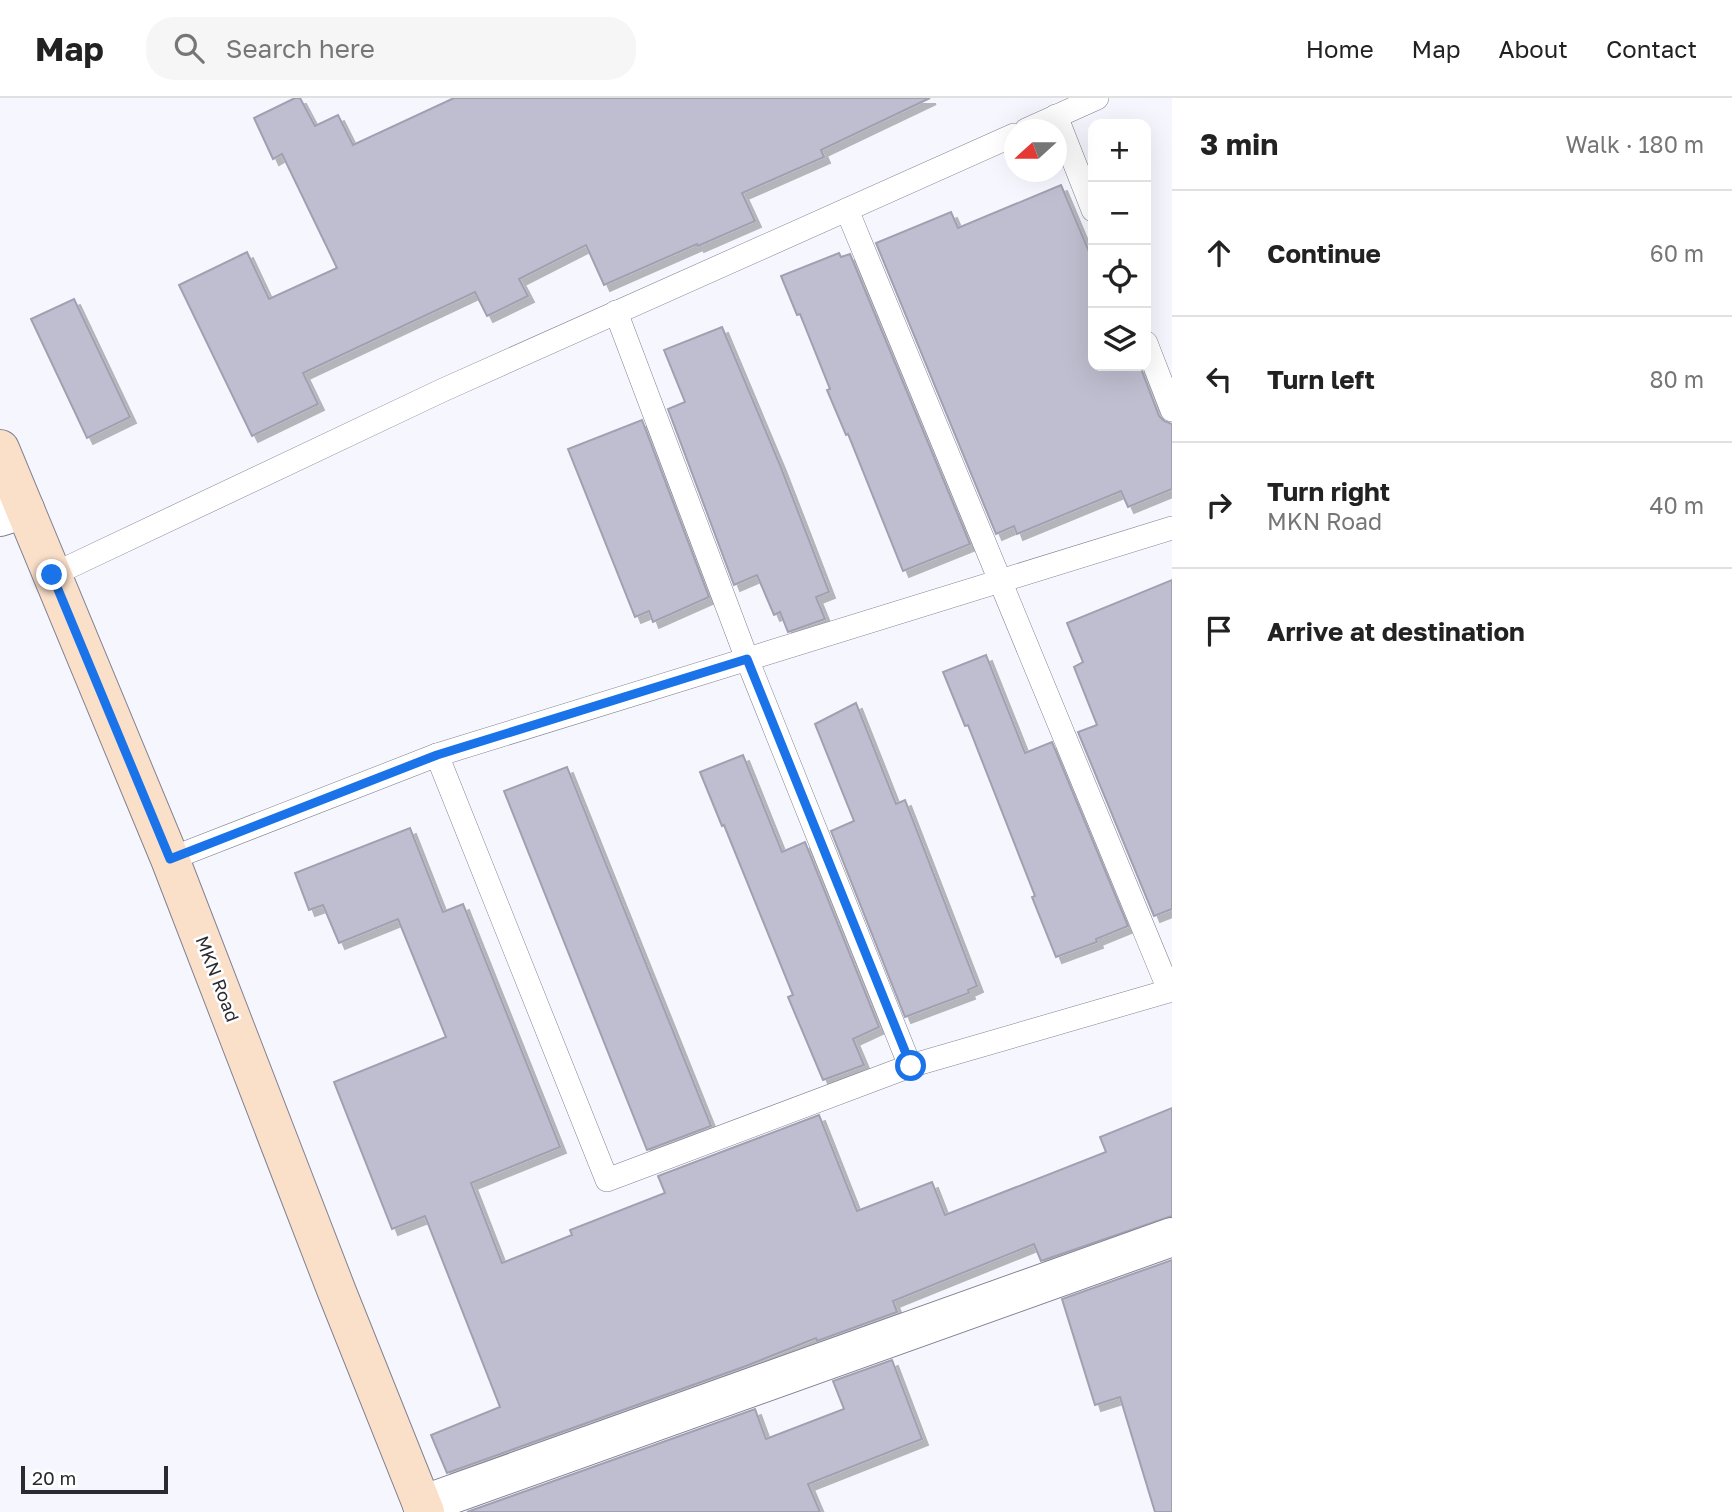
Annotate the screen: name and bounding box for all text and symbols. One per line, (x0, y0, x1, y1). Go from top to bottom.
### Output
search box (146, 17, 636, 80)
text: Map (35, 29, 104, 68)
icon: search (170, 29, 208, 67)
text: Search here (226, 33, 375, 64)
text: Home (1306, 34, 1374, 63)
text: Map (1412, 34, 1461, 63)
text: About (1499, 34, 1568, 63)
text: Contact (1606, 34, 1697, 63)
north arrow (1004, 119, 1067, 182)
map controls (1088, 119, 1151, 371)
button: + (1088, 119, 1151, 182)
text: 3 min (1200, 126, 1278, 162)
text: Walk · 180 m (1566, 130, 1704, 158)
button: − (1088, 182, 1151, 245)
icon: ahead (1200, 234, 1238, 272)
text: Continue (1267, 238, 1381, 269)
text: 60 m (1650, 239, 1704, 267)
button: locate (1088, 245, 1151, 308)
button: layers (1088, 308, 1151, 371)
icon: left (1200, 360, 1238, 398)
text: Turn left (1267, 364, 1375, 395)
text: 80 m (1650, 365, 1704, 393)
text: Turn right (1267, 476, 1390, 507)
icon: right (1200, 486, 1238, 524)
text: 40 m (1650, 491, 1704, 519)
text: MKN Road (1267, 507, 1382, 535)
route end (36, 559, 67, 590)
icon: arrive (1200, 612, 1238, 650)
text: Arrive at destination (1267, 616, 1525, 647)
street label: MKN Road (192, 933, 244, 1025)
route start (895, 1050, 926, 1081)
scale bar (21, 1463, 168, 1495)
text: 20 m (32, 1466, 76, 1489)

